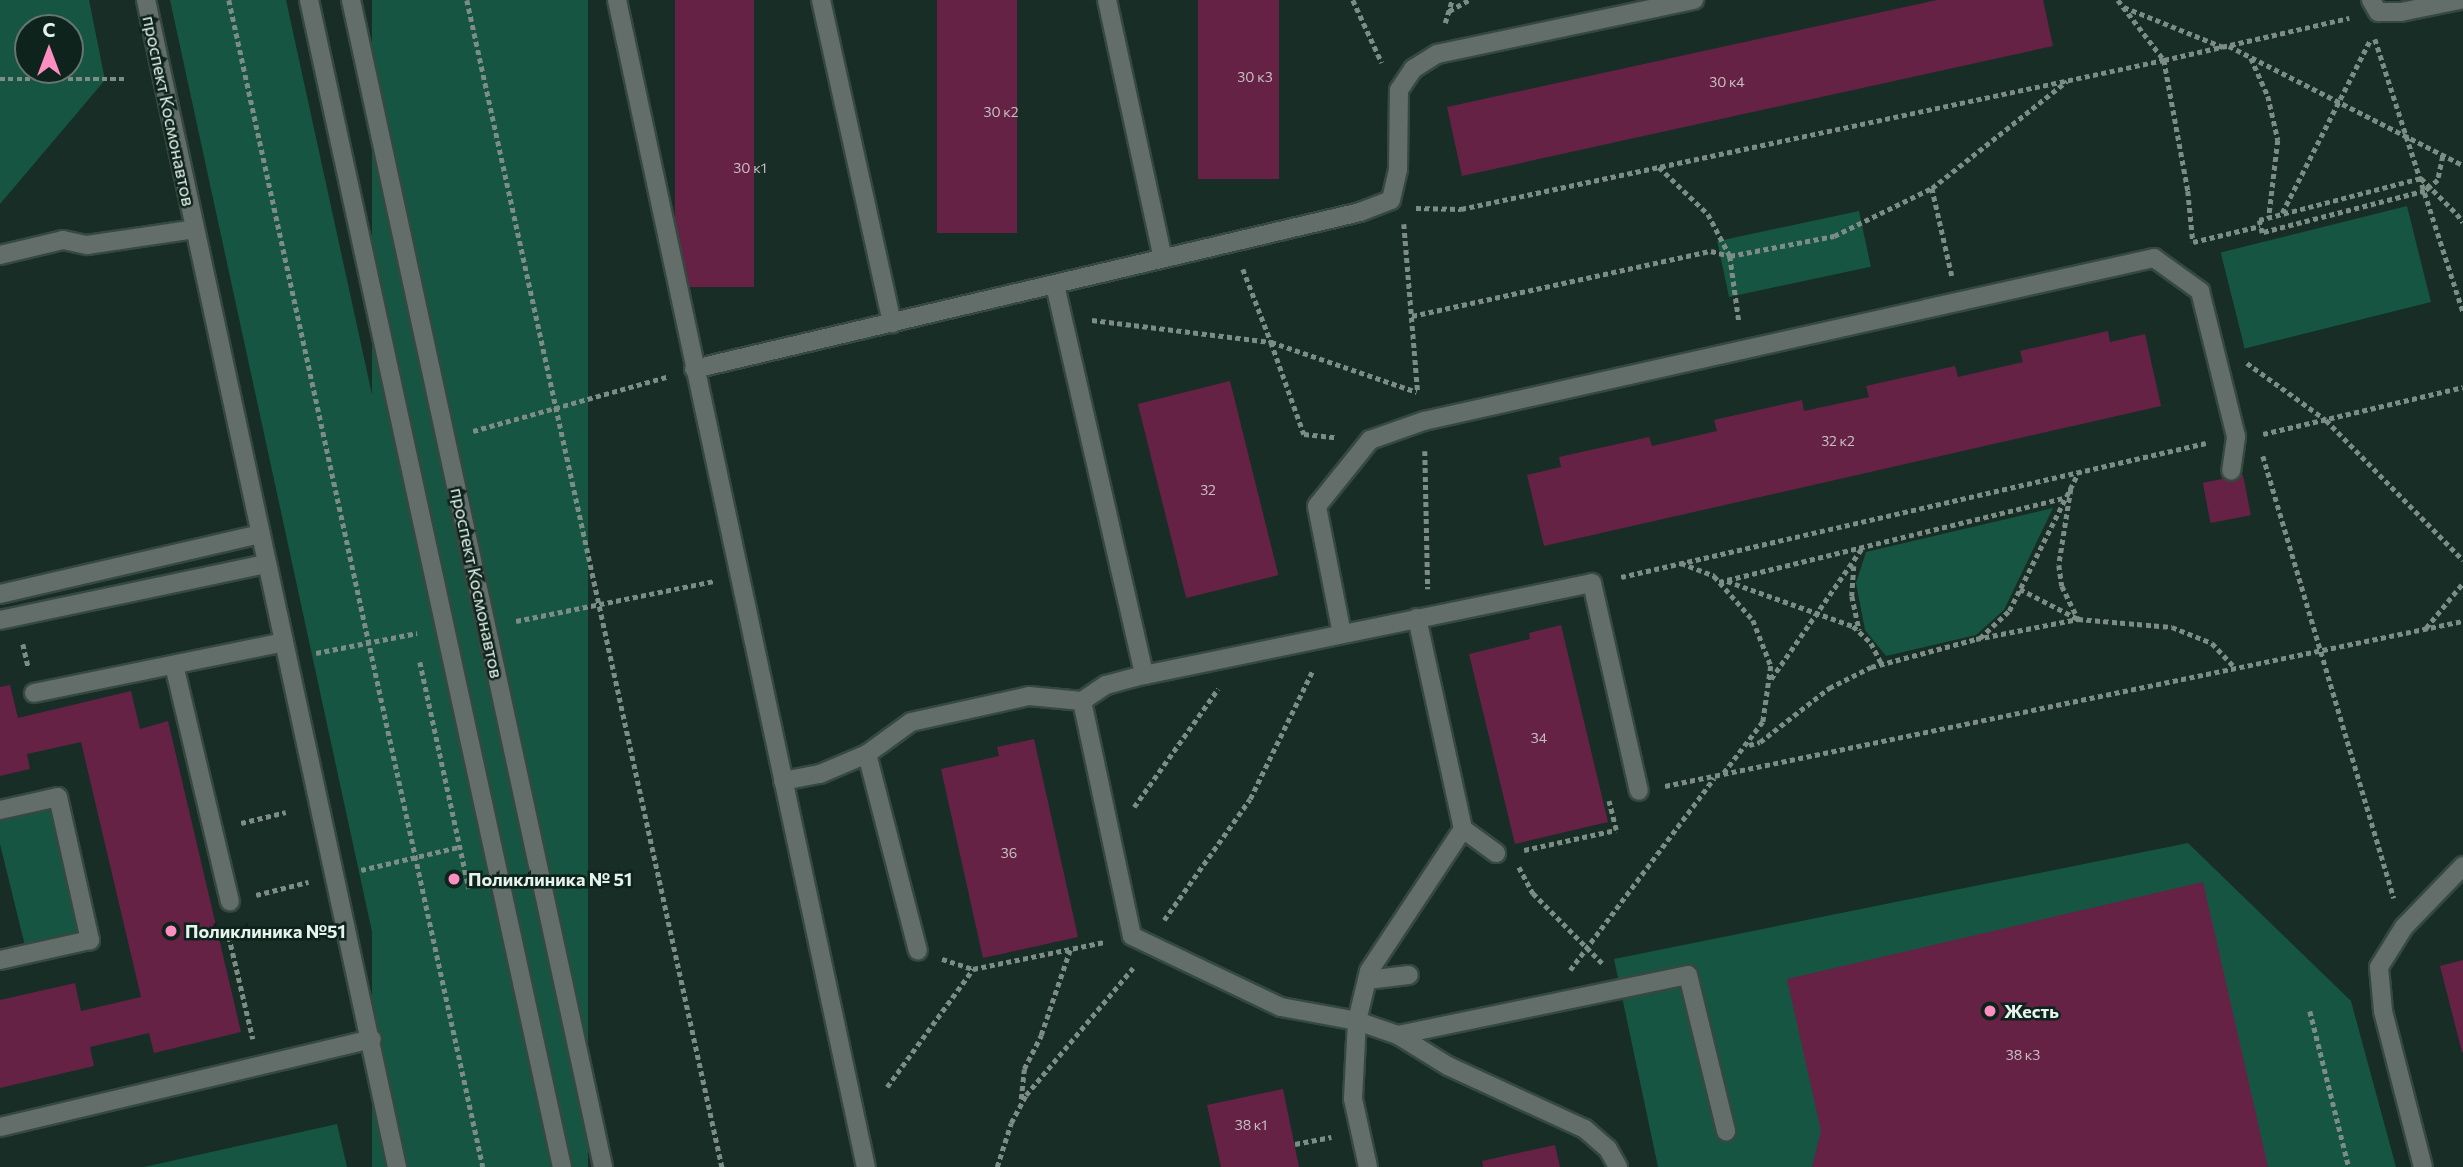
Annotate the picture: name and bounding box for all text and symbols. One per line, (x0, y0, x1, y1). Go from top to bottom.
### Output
north arrow (14, 14, 84, 84)
street label: проспект Космонавтов (138, 14, 200, 208)
text: С (43, 18, 56, 41)
house number: 30 к3 (1237, 69, 1273, 85)
house number: 30 к4 (1709, 74, 1745, 90)
house number: 30 к2 (983, 104, 1019, 120)
house number: 30 к1 (733, 160, 767, 176)
house number: 32 к2 (1821, 433, 1855, 449)
house number: 32 (1200, 482, 1216, 498)
street label: проспект Космонавтов (446, 486, 508, 680)
house number: 34 (1531, 730, 1547, 746)
house number: 36 (1001, 845, 1017, 861)
place label: Поликлиника № 51 (468, 868, 632, 890)
marker: Поликлиника № 51 (446, 871, 462, 887)
place label: Поликлиника №51 (185, 920, 346, 942)
marker: Поликлиника №51 (163, 923, 179, 939)
place label: Жесть (2004, 1000, 2059, 1022)
marker: Жесть (1982, 1003, 1998, 1019)
house number: 38 к3 (2006, 1047, 2040, 1063)
house number: 38 к1 (1235, 1117, 1267, 1133)

